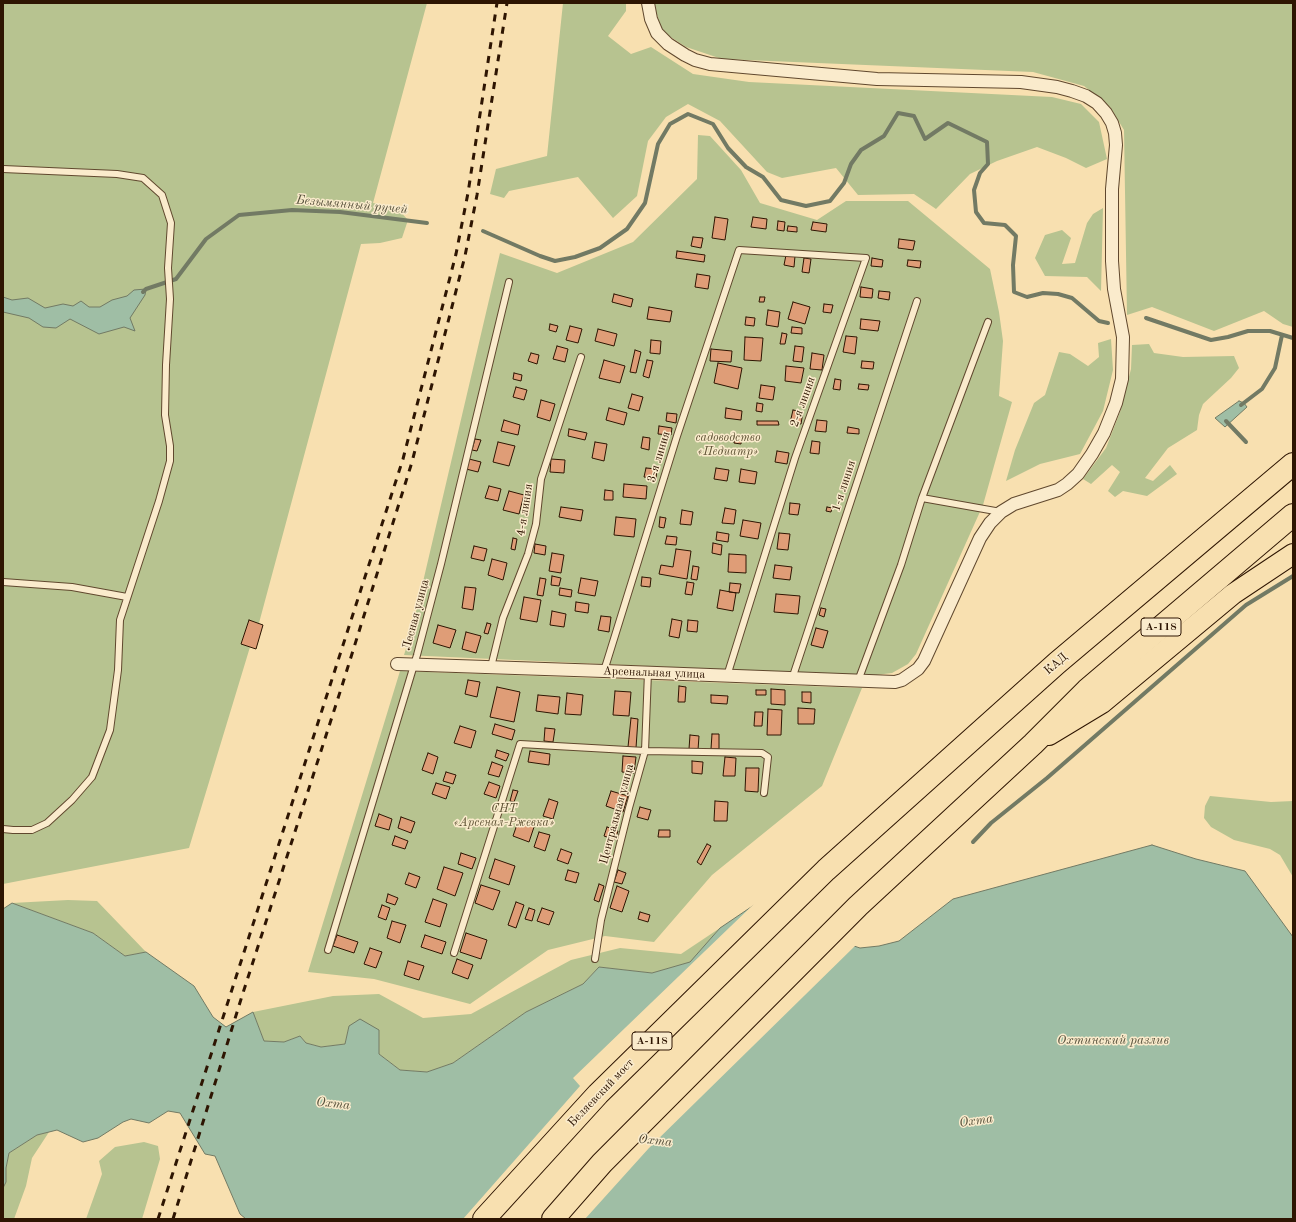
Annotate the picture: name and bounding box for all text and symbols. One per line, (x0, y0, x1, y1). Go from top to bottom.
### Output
water label: Безымянный ручей (296, 192, 408, 218)
street label: 2-я линия (787, 375, 819, 429)
street label: 3-я линия (644, 430, 674, 484)
park label: садоводство «Педиатр» (696, 431, 760, 459)
street label: 1-я линия (829, 459, 859, 513)
street label: 4-я линия (514, 483, 536, 537)
street label: Лесная улица (400, 578, 432, 652)
road number: А-118 (1141, 618, 1181, 636)
street label: КАД (1041, 650, 1071, 678)
street label: Арсенальная улица (603, 664, 705, 682)
street label: Центральная улица (597, 762, 637, 866)
park label: СНТ «Арсенал-Ржевка» (454, 802, 554, 830)
road number: А-118 (632, 1032, 672, 1050)
water label: Охтинский разлив (1057, 1033, 1169, 1049)
street label: Беляевский мост (565, 1056, 637, 1130)
water label: Охта (315, 1094, 351, 1114)
water label: Охта (958, 1111, 994, 1131)
water label: Охта (637, 1131, 673, 1151)

